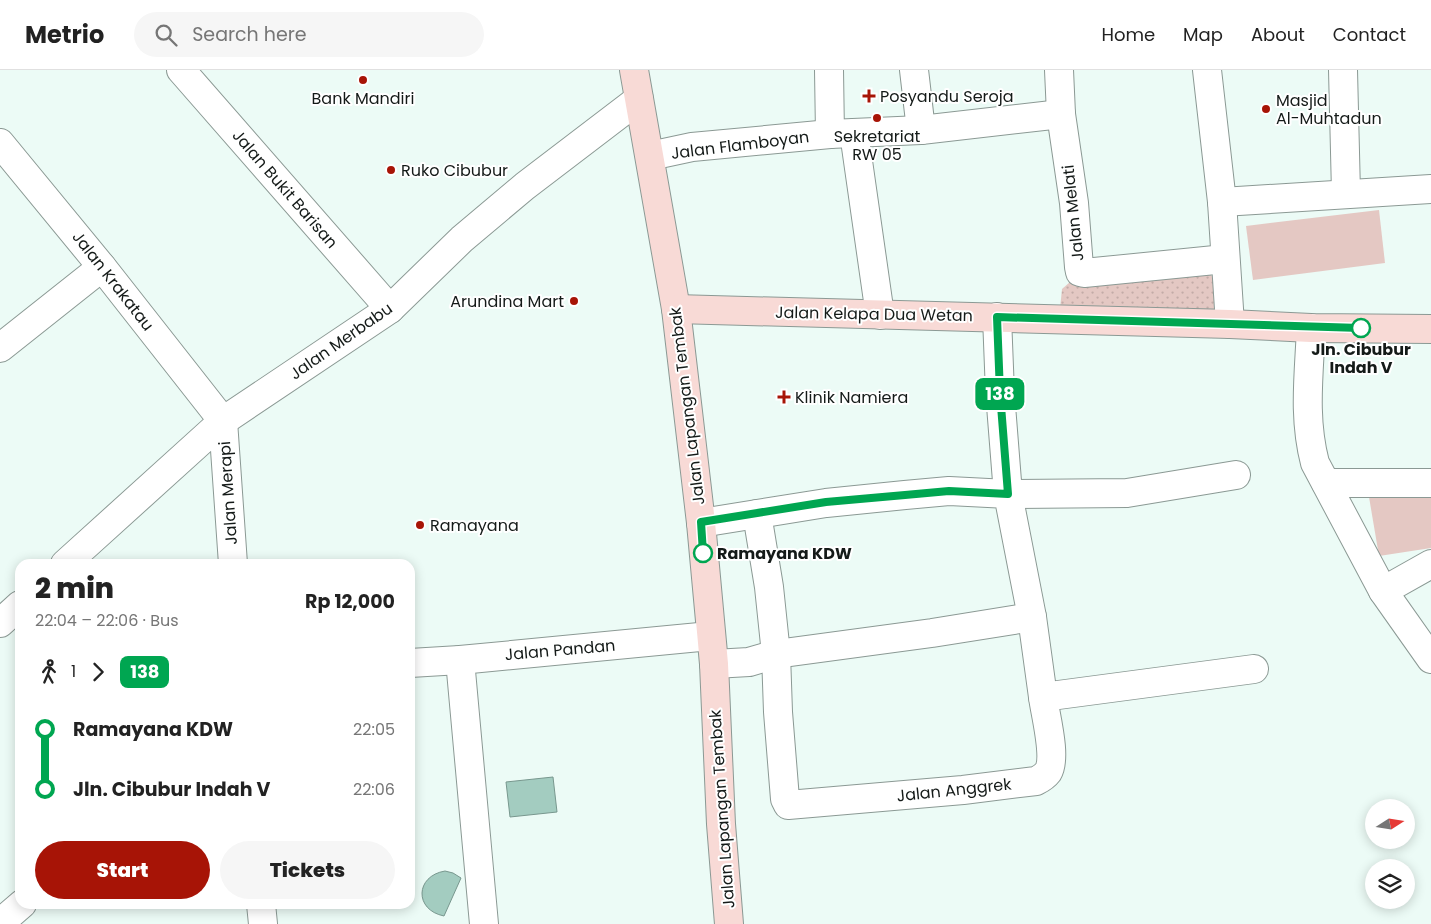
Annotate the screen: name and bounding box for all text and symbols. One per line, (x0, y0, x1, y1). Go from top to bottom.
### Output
search box (134, 12, 484, 57)
text: Metrio (25, 18, 104, 51)
icon: search (152, 21, 180, 49)
text: Search here (192, 21, 307, 48)
text: Home (1101, 22, 1155, 47)
text: Map (1183, 22, 1223, 47)
text: About (1251, 22, 1305, 47)
text: Contact (1333, 22, 1406, 47)
marker: Bank Mandiri (357, 74, 369, 86)
place label: Posyandu Seroja (880, 85, 1014, 108)
place label: Bank Mandiri (312, 87, 414, 110)
marker: Posyandu Seroja (862, 89, 876, 103)
place label: Masjid Al-Muhtadun (1276, 89, 1382, 130)
marker: Masjid Al-Muhtadun (1260, 103, 1272, 115)
marker: Sekretariat RW 05 (871, 112, 883, 124)
street label: Jalan Bukit Barisan (227, 125, 343, 253)
street label: Jalan Flamboyan (670, 125, 810, 165)
place label: Sekretariat RW 05 (834, 125, 920, 166)
place label: Ruko Cibubur (401, 159, 508, 182)
marker: Ruko Cibubur (385, 164, 397, 176)
street label: Jalan Melati (1057, 164, 1089, 262)
street label: Jalan Krakatau (67, 226, 159, 336)
place label: Arundina Mart (450, 290, 564, 313)
marker: Arundina Mart (568, 295, 580, 307)
street label: Jalan Merbabu (285, 297, 397, 385)
street label: Jalan Kelapa Dua Wetan (775, 301, 973, 327)
street label: Jalan Lapangan Tembak (663, 305, 711, 506)
marker: Jln. Cibubur Indah V (1351, 318, 1371, 338)
place label: Jln. Cibubur Indah V (1311, 338, 1411, 379)
line badge: 138 (971, 378, 1029, 410)
text: 138 (985, 381, 1015, 406)
place label: Klinik Namiera (795, 386, 908, 409)
marker: Klinik Namiera (777, 390, 791, 404)
street label: Jalan Merapi (213, 440, 243, 546)
place label: Ramayana (430, 514, 519, 537)
marker: Ramayana (414, 519, 426, 531)
place label: Ramayana KDW (717, 542, 852, 565)
marker: Ramayana KDW (693, 543, 713, 563)
text: 2 min (35, 569, 114, 608)
text: Rp 12,000 (305, 588, 395, 615)
text: 22:04 – 22:06 · Bus (35, 609, 179, 632)
street label: Jalan Pandan (504, 634, 616, 666)
icon: walk (35, 658, 63, 686)
icon: forward (84, 658, 112, 686)
text: 138 (130, 659, 159, 684)
text: 1 (71, 660, 76, 683)
street label: Jalan Lapangan Tembak (704, 708, 740, 909)
text: Ramayana KDW (73, 716, 233, 743)
text: 22:05 (353, 718, 395, 741)
street label: Jalan Anggrek (895, 772, 1013, 807)
text: Jln. Cibubur Indah V (73, 776, 270, 803)
text: 22:06 (353, 778, 395, 801)
north arrow (1365, 799, 1415, 849)
map controls (1365, 799, 1415, 909)
button: Start (35, 841, 210, 899)
button: Tickets (220, 841, 395, 899)
button: layers (1365, 859, 1415, 909)

